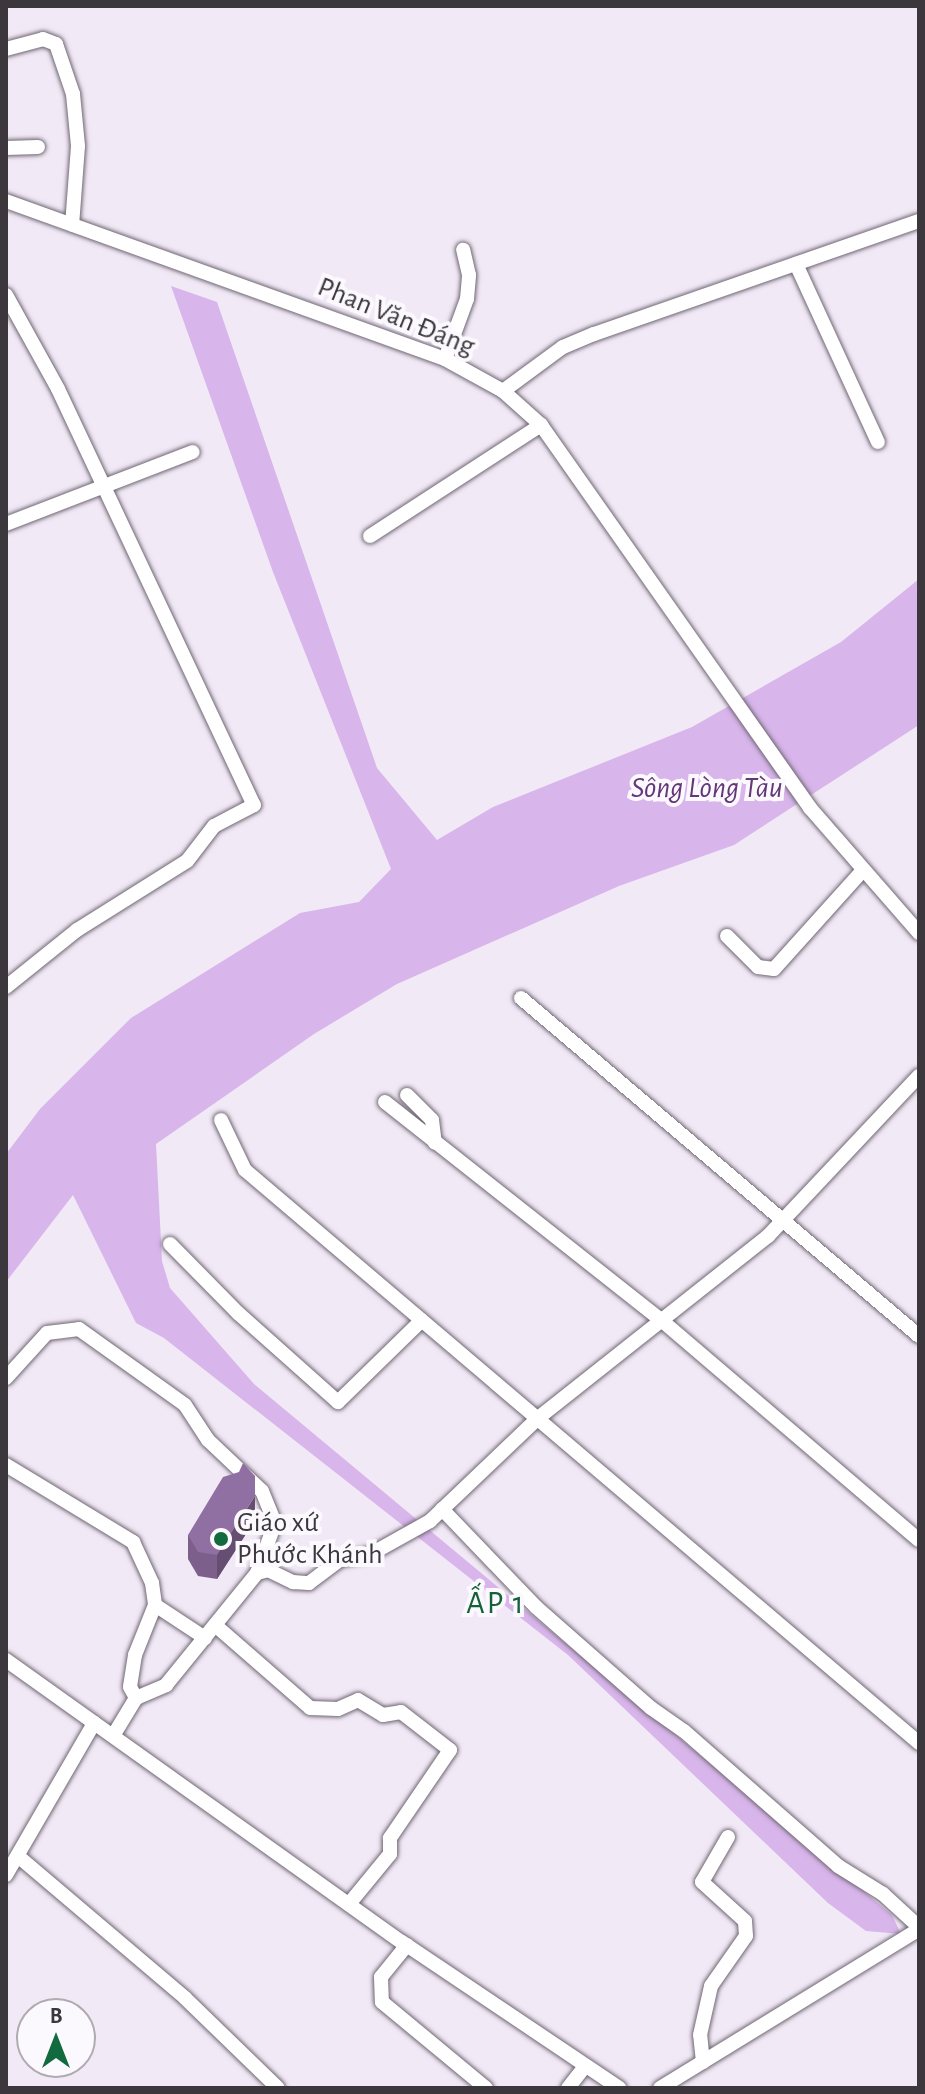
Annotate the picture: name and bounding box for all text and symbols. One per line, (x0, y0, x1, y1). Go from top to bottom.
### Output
street label: Phan Văn Đáng (313, 270, 479, 364)
water label: Sông Lòng Tàu (631, 770, 783, 806)
place label: Giáo xứ Phước Khánh (237, 1506, 383, 1572)
marker: Giáo xứ Phước Khánh (212, 1530, 230, 1548)
district label: ẤP 1 (466, 1584, 526, 1622)
north arrow (16, 1998, 96, 2078)
text: B (50, 2005, 62, 2027)

